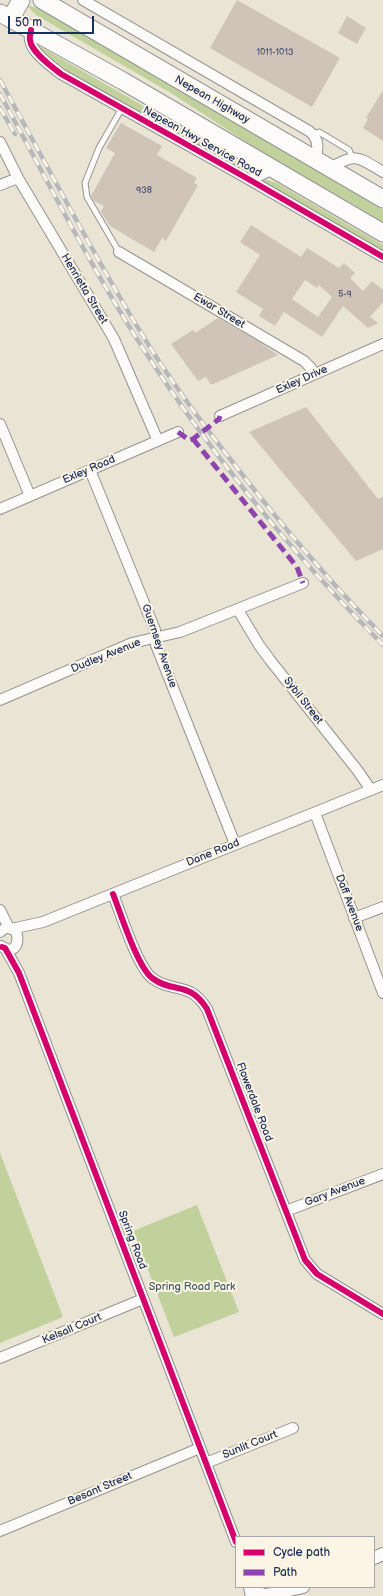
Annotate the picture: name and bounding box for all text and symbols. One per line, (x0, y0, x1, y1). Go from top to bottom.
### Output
scale bar (10, 8, 96, 34)
text: 50 m (15, 15, 42, 30)
house number: 1011-1013 (257, 48, 293, 58)
street label: Nepean Highway (172, 73, 252, 127)
street label: Nepean Hwy Service Road (140, 104, 264, 180)
house number: 938 (136, 186, 152, 196)
street label: Henrietta Street (58, 251, 110, 327)
street label: Ewar Street (191, 290, 247, 332)
house number: 5-9 (338, 290, 352, 300)
street label: Exley Drive (274, 363, 330, 397)
street label: Exley Road (61, 453, 117, 487)
street label: Guernsey Avenue (138, 602, 180, 690)
street label: Dudley Avenue (69, 636, 143, 676)
street label: Sybil Street (281, 675, 325, 727)
street label: Dane Road (184, 836, 242, 870)
street label: Daff Avenue (332, 873, 366, 933)
street label: Flowerdale Road (233, 1061, 275, 1143)
street label: Gary Avenue (303, 1174, 367, 1210)
street label: Spring Road (115, 1209, 149, 1271)
park label: Spring Road Park (149, 1280, 235, 1294)
street label: Kelsall Court (40, 1311, 104, 1347)
street label: Sunlit Court (221, 1428, 279, 1462)
street label: Besant Street (66, 1470, 134, 1508)
legend (235, 1536, 375, 1588)
text: Cycle path (273, 1545, 330, 1560)
text: Path (273, 1565, 297, 1580)

